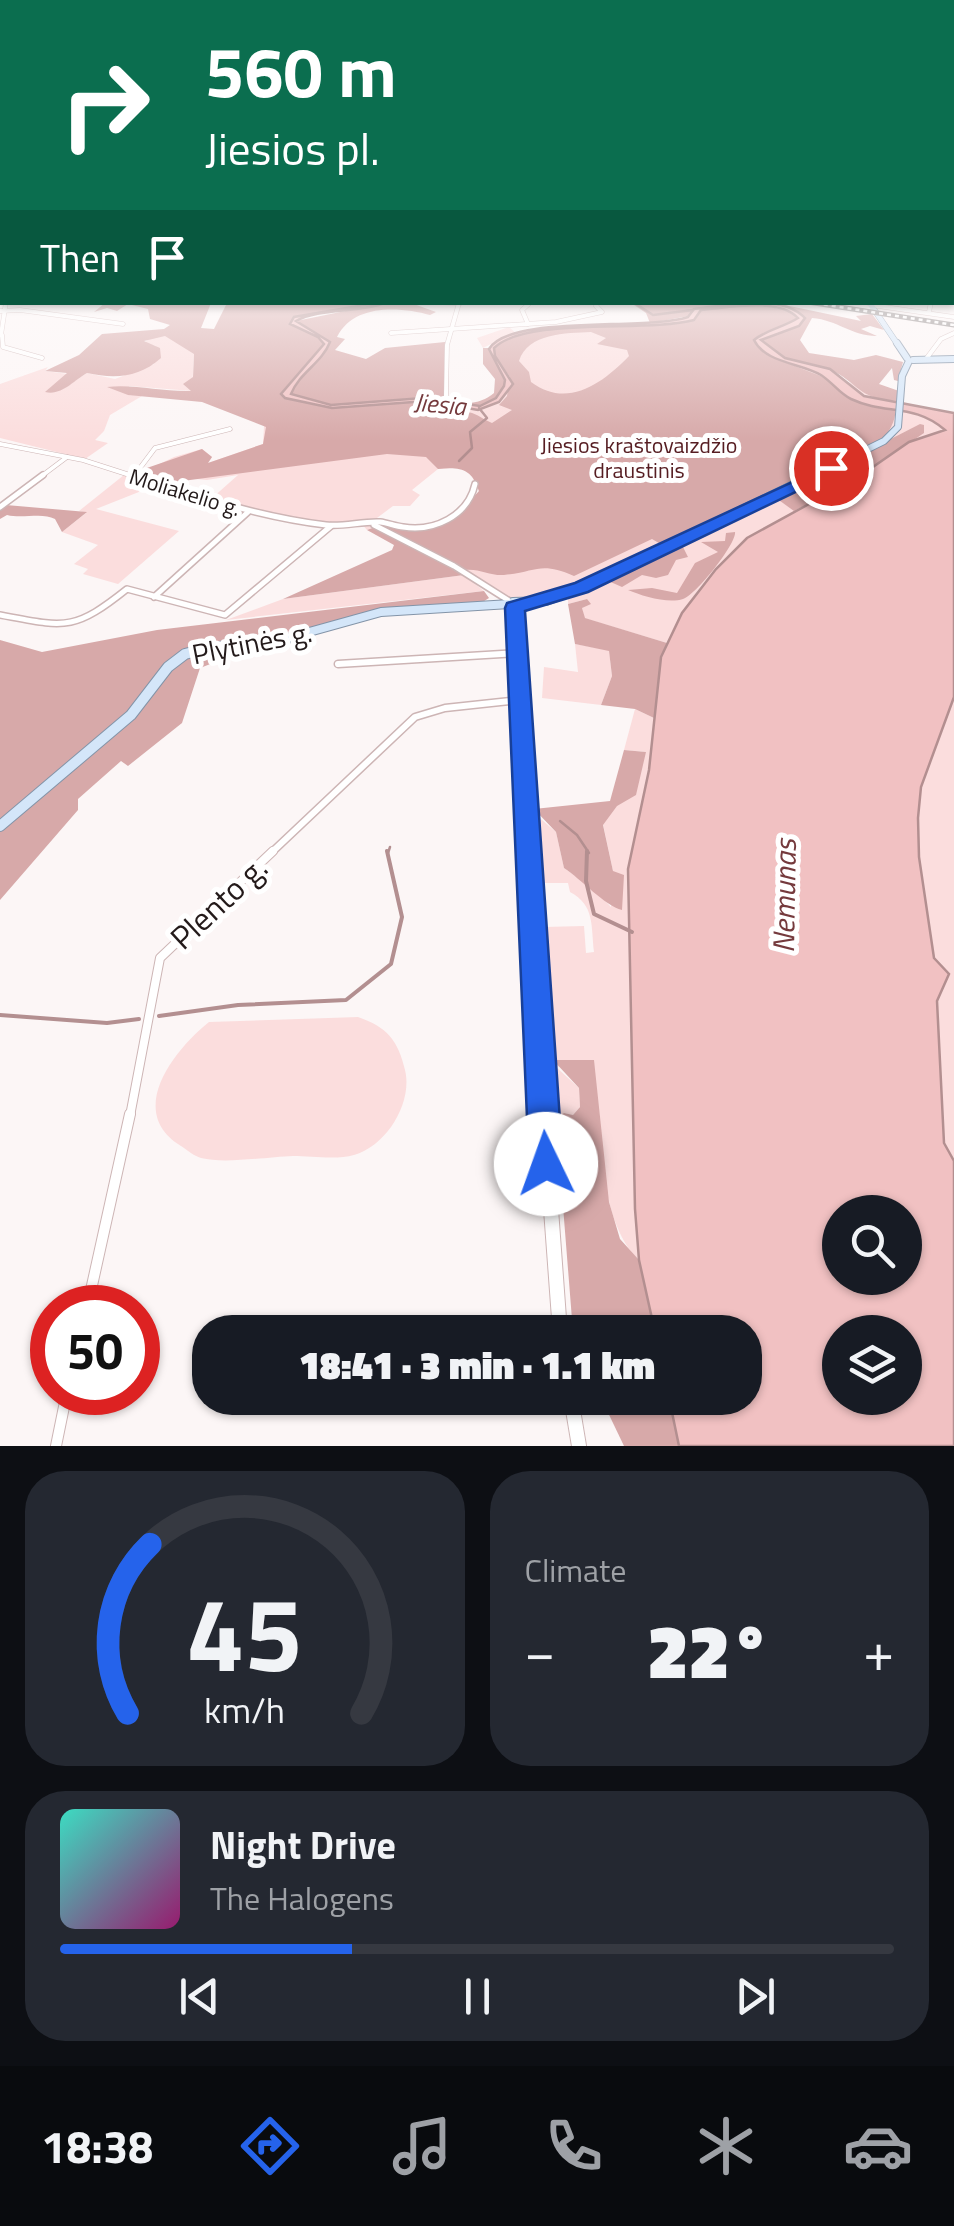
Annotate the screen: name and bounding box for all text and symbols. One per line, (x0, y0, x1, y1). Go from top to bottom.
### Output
text: 560 m (205, 18, 397, 124)
icon: right (40, 40, 170, 170)
text: Jiesios pl. (205, 114, 380, 182)
text: Then (40, 229, 120, 287)
icon: arrive (140, 230, 195, 285)
water label: Jiesia (413, 383, 469, 425)
pin (789, 426, 874, 511)
park label: Jiesios kraštovaizdžio draustinis (541, 428, 737, 487)
icon: arrive (804, 441, 859, 496)
street label: Moliakelio g. (125, 459, 245, 525)
street label: Plytinės g. (188, 610, 316, 675)
water label: Nemunas (760, 837, 808, 953)
street label: Plento g. (159, 844, 278, 960)
position arrow (494, 1112, 598, 1216)
map controls (822, 1195, 922, 1415)
button: search (822, 1195, 922, 1295)
speed limit sign: 50 (30, 1285, 160, 1415)
button: layers (822, 1315, 922, 1415)
text: 18:41 · 3 min · 1.1 km (299, 1336, 655, 1394)
text: Climate (525, 1546, 626, 1594)
text: 45 (187, 1553, 303, 1711)
text: 22° (647, 1593, 771, 1707)
text: − (525, 1609, 555, 1692)
text: + (863, 1609, 894, 1692)
text: km/h (204, 1682, 285, 1737)
text: Night Drive (210, 1816, 396, 1874)
text: The Halogens (210, 1874, 394, 1922)
icon: previous (172, 1969, 227, 2024)
icon: pause (450, 1969, 505, 2024)
icon: next (728, 1969, 783, 2024)
icon: directions (235, 2111, 305, 2181)
icon: music (387, 2111, 457, 2181)
icon: phone (539, 2111, 609, 2181)
icon: climate (691, 2111, 761, 2181)
icon: car (843, 2111, 913, 2181)
text: 18:38 (41, 2112, 153, 2180)

